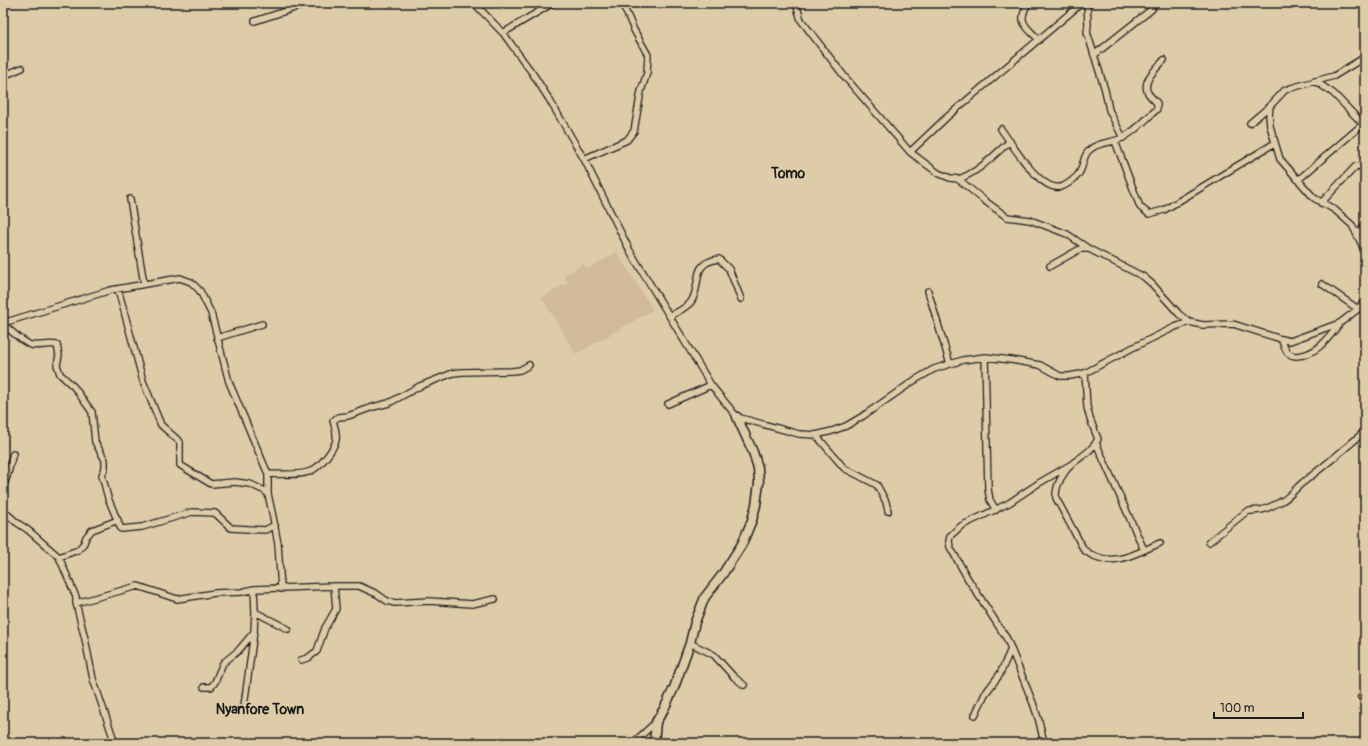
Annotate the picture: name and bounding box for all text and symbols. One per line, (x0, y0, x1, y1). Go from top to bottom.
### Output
district label: Tomo (770, 165, 806, 182)
scale bar (1214, 694, 1303, 720)
district label: Nyanfore Town (216, 701, 304, 718)
text: 100 m (1220, 701, 1255, 716)

